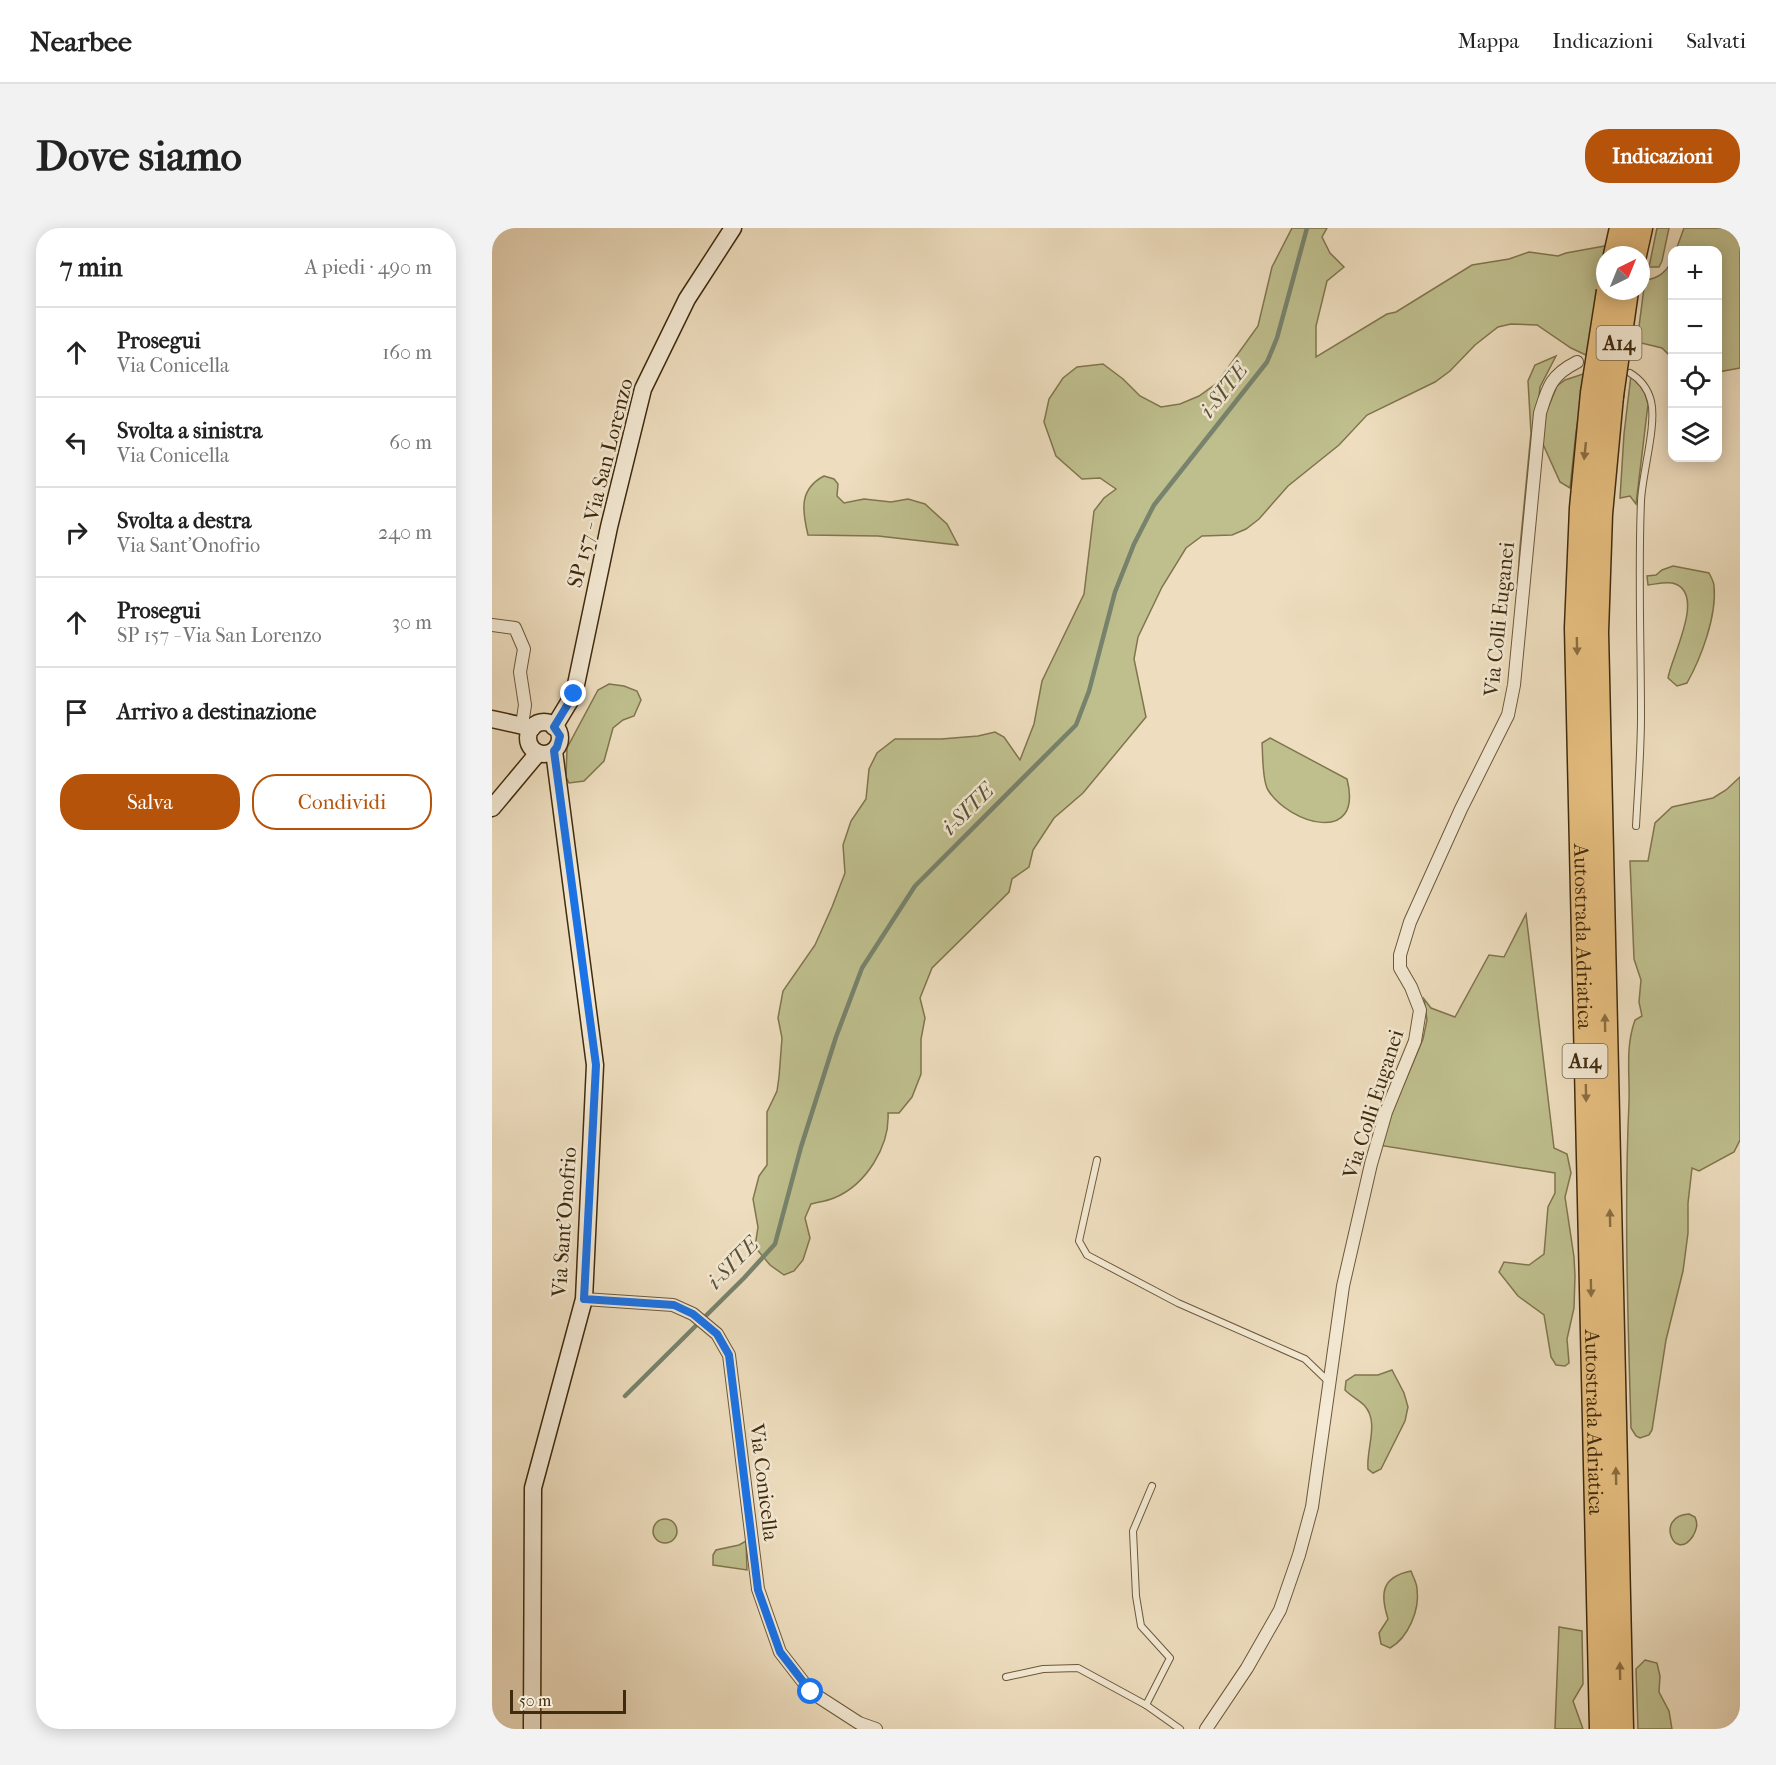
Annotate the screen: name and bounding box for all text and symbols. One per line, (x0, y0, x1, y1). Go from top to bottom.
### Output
text: Nearbee (30, 25, 132, 58)
text: Mappa (1458, 29, 1519, 53)
text: Indicazioni (1552, 29, 1653, 53)
text: Salvati (1686, 29, 1746, 53)
button: Indicazioni (1585, 129, 1740, 183)
text: Dove siamo (36, 132, 242, 181)
north arrow (1596, 246, 1650, 300)
map controls (1668, 246, 1722, 462)
button: + (1668, 246, 1722, 300)
text: 7 min (60, 252, 123, 283)
text: A piedi · 490 m (305, 256, 432, 279)
button: − (1668, 300, 1722, 354)
road number: A14 (1596, 326, 1642, 360)
text: Prosegui (117, 328, 201, 354)
icon: ahead (60, 336, 93, 369)
text: 160 m (382, 341, 432, 364)
text: Via Conicella (117, 354, 229, 377)
button: locate (1668, 354, 1722, 408)
water label: i-SITE (1195, 356, 1254, 423)
street label: SP 157 - Via San Lorenzo (562, 376, 638, 590)
button: layers (1668, 408, 1722, 462)
text: Svolta a sinistra (117, 418, 262, 444)
icon: left (60, 426, 93, 459)
text: 60 m (389, 431, 432, 454)
one-way arrow (1580, 442, 1590, 461)
text: Via Conicella (117, 444, 229, 467)
text: Svolta a destra (117, 508, 251, 534)
icon: right (60, 516, 93, 549)
text: 240 m (378, 521, 432, 544)
text: Via Sant'Onofrio (117, 534, 260, 557)
street label: Via Colli Euganei (1479, 541, 1519, 698)
text: Prosegui (117, 598, 201, 624)
icon: ahead (60, 606, 93, 639)
text: 30 m (392, 611, 432, 634)
text: SP 157 - Via San Lorenzo (117, 624, 322, 647)
one-way arrow (1572, 636, 1581, 655)
route end (560, 680, 586, 706)
icon: arrive (60, 696, 93, 729)
text: Arrivo a destinazione (117, 699, 316, 725)
button: Salva (60, 774, 240, 830)
button: Condividi (252, 774, 432, 830)
water label: i-SITE (937, 777, 1000, 840)
street label: Autostrada Adriatica (1569, 842, 1597, 1030)
one-way arrow (1601, 1013, 1610, 1032)
street label: Via Colli Euganei (1337, 1026, 1408, 1183)
road number: A14 (1562, 1044, 1608, 1078)
one-way arrow (1581, 1083, 1591, 1102)
street label: Via Sant'Onofrio (547, 1146, 581, 1299)
one-way arrow (1605, 1208, 1615, 1227)
water label: i-SITE (702, 1231, 765, 1294)
one-way arrow (1586, 1278, 1595, 1297)
street label: Autostrada Adriatica (1580, 1328, 1608, 1515)
street label: Via Conicella (745, 1421, 783, 1542)
one-way arrow (1611, 1466, 1620, 1485)
one-way arrow (1616, 1661, 1625, 1680)
route start (797, 1678, 823, 1704)
scale bar (510, 1687, 626, 1714)
text: 50 m (519, 1691, 551, 1710)

